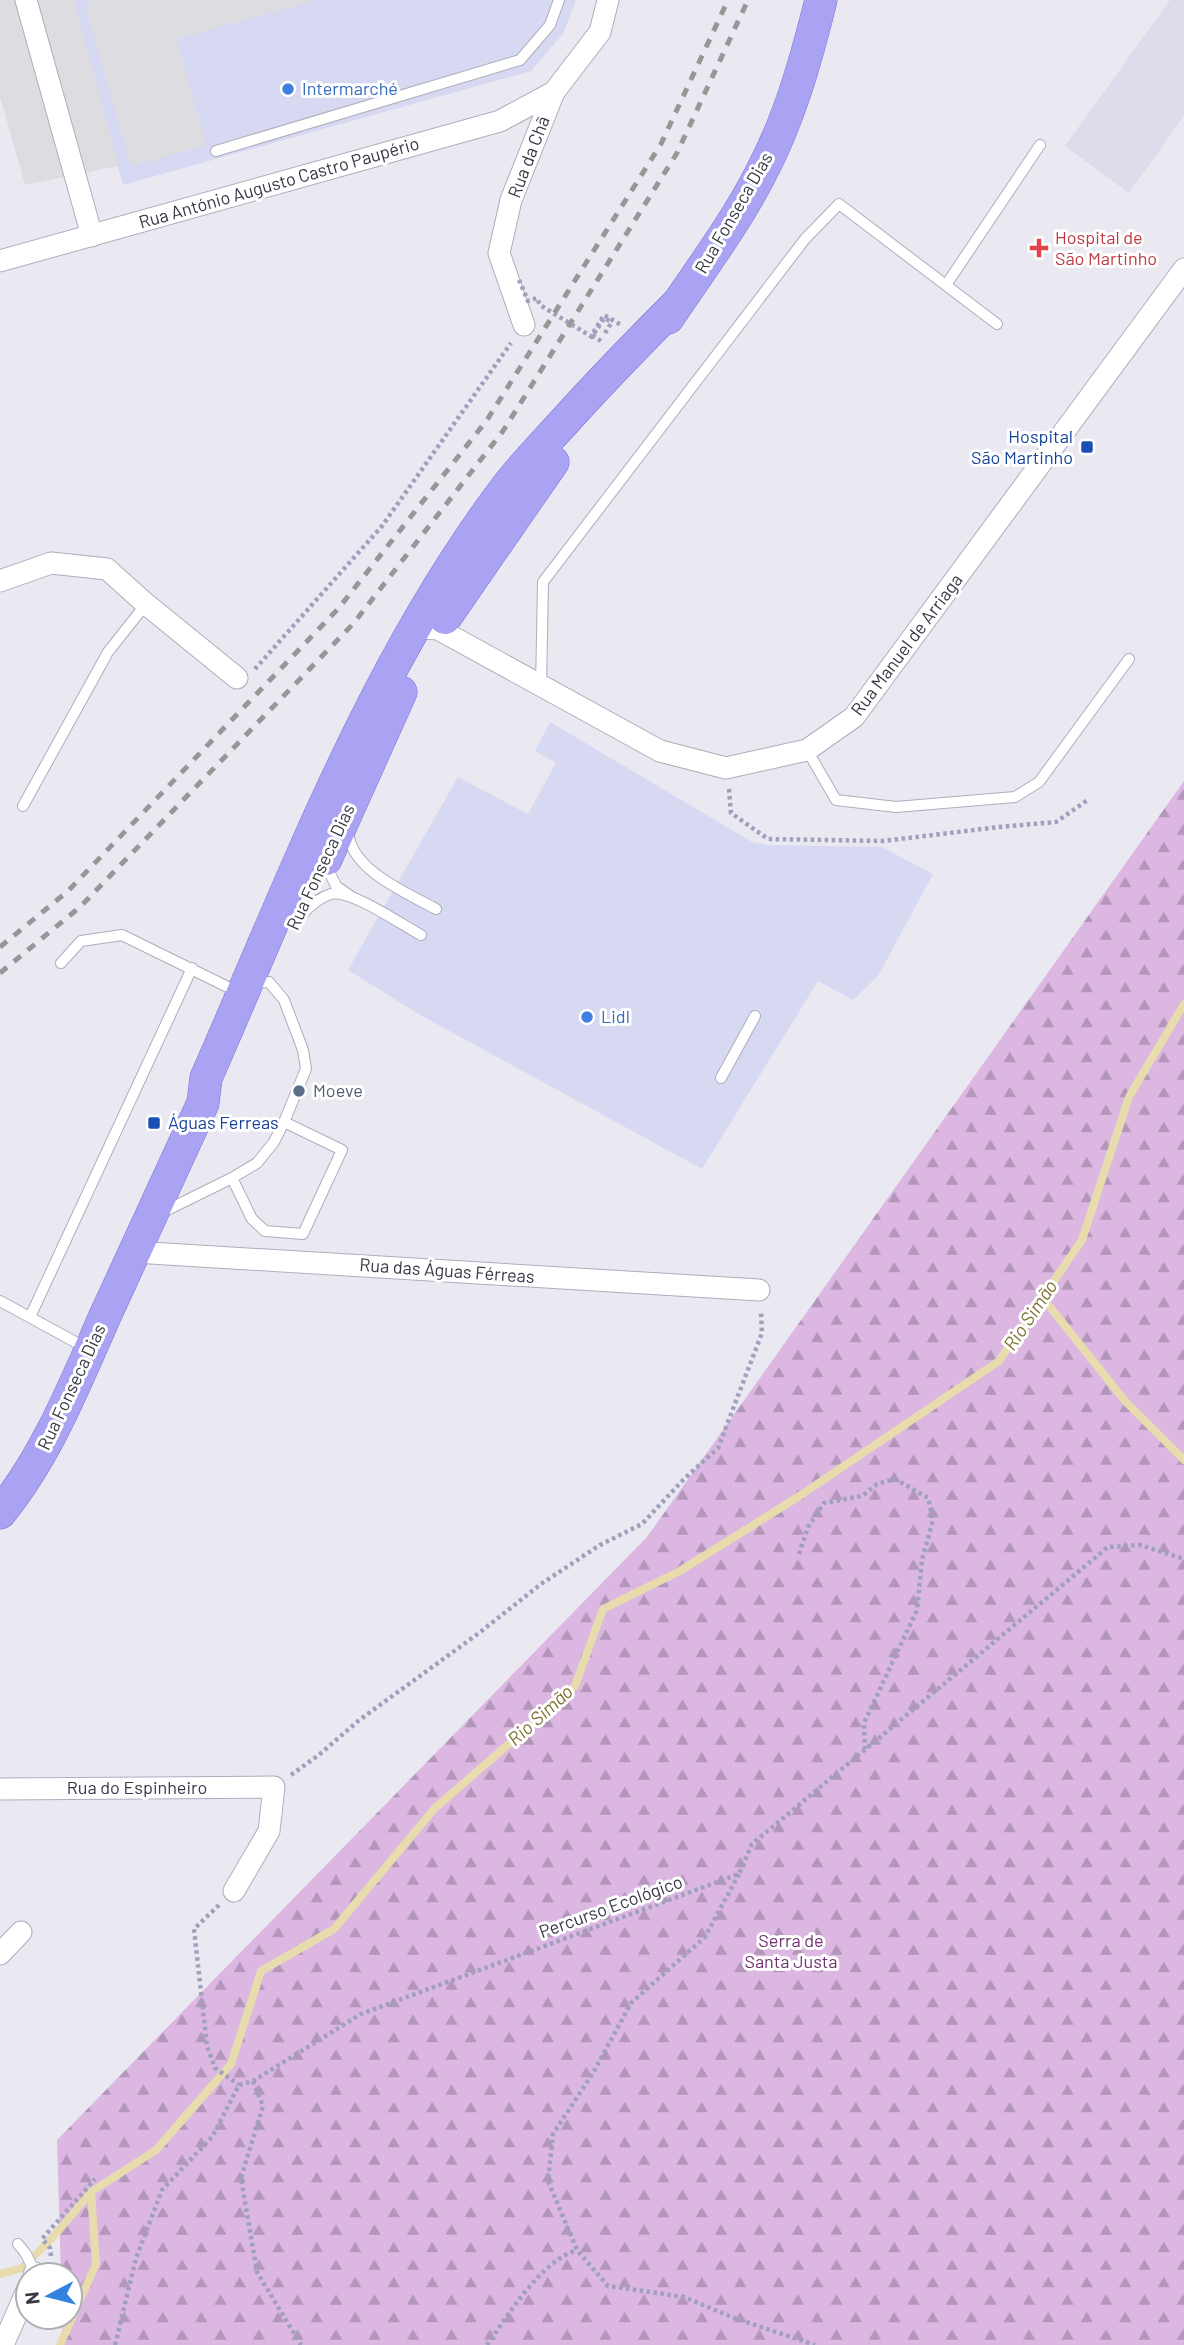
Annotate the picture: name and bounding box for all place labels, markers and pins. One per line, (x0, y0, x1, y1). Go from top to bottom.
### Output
place label: Intermarché (302, 77, 398, 99)
marker: Intermarché (280, 81, 296, 97)
place label: Hospital de São Martinho (1055, 226, 1157, 269)
marker: Hospital de São Martinho (1029, 238, 1049, 258)
place label: Hospital São Martinho (971, 425, 1073, 468)
marker: Hospital São Martinho (1079, 439, 1095, 455)
place label: Lidl (601, 1005, 630, 1027)
marker: Lidl (579, 1009, 595, 1025)
place label: Moeve (313, 1079, 363, 1101)
marker: Moeve (291, 1083, 307, 1099)
place label: Águas Ferreas (168, 1111, 279, 1133)
marker: Águas Ferreas (146, 1115, 162, 1131)

